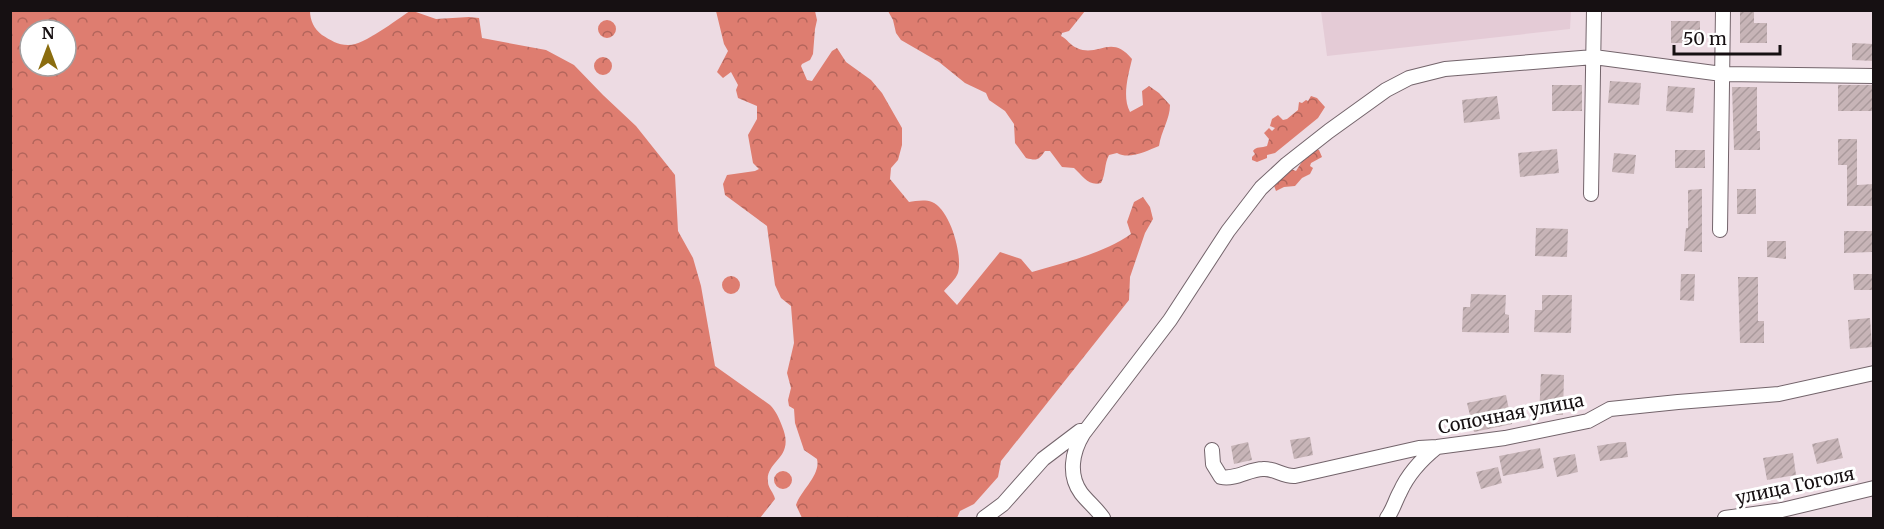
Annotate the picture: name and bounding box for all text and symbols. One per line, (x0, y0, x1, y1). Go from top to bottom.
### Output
north arrow (18, 18, 78, 78)
scale bar (1674, 18, 1780, 56)
text: N (42, 23, 55, 43)
text: 50 m (1683, 27, 1727, 50)
street label: Сопочная улица (1436, 388, 1586, 439)
street label: улица Гоголя (1733, 462, 1857, 509)

